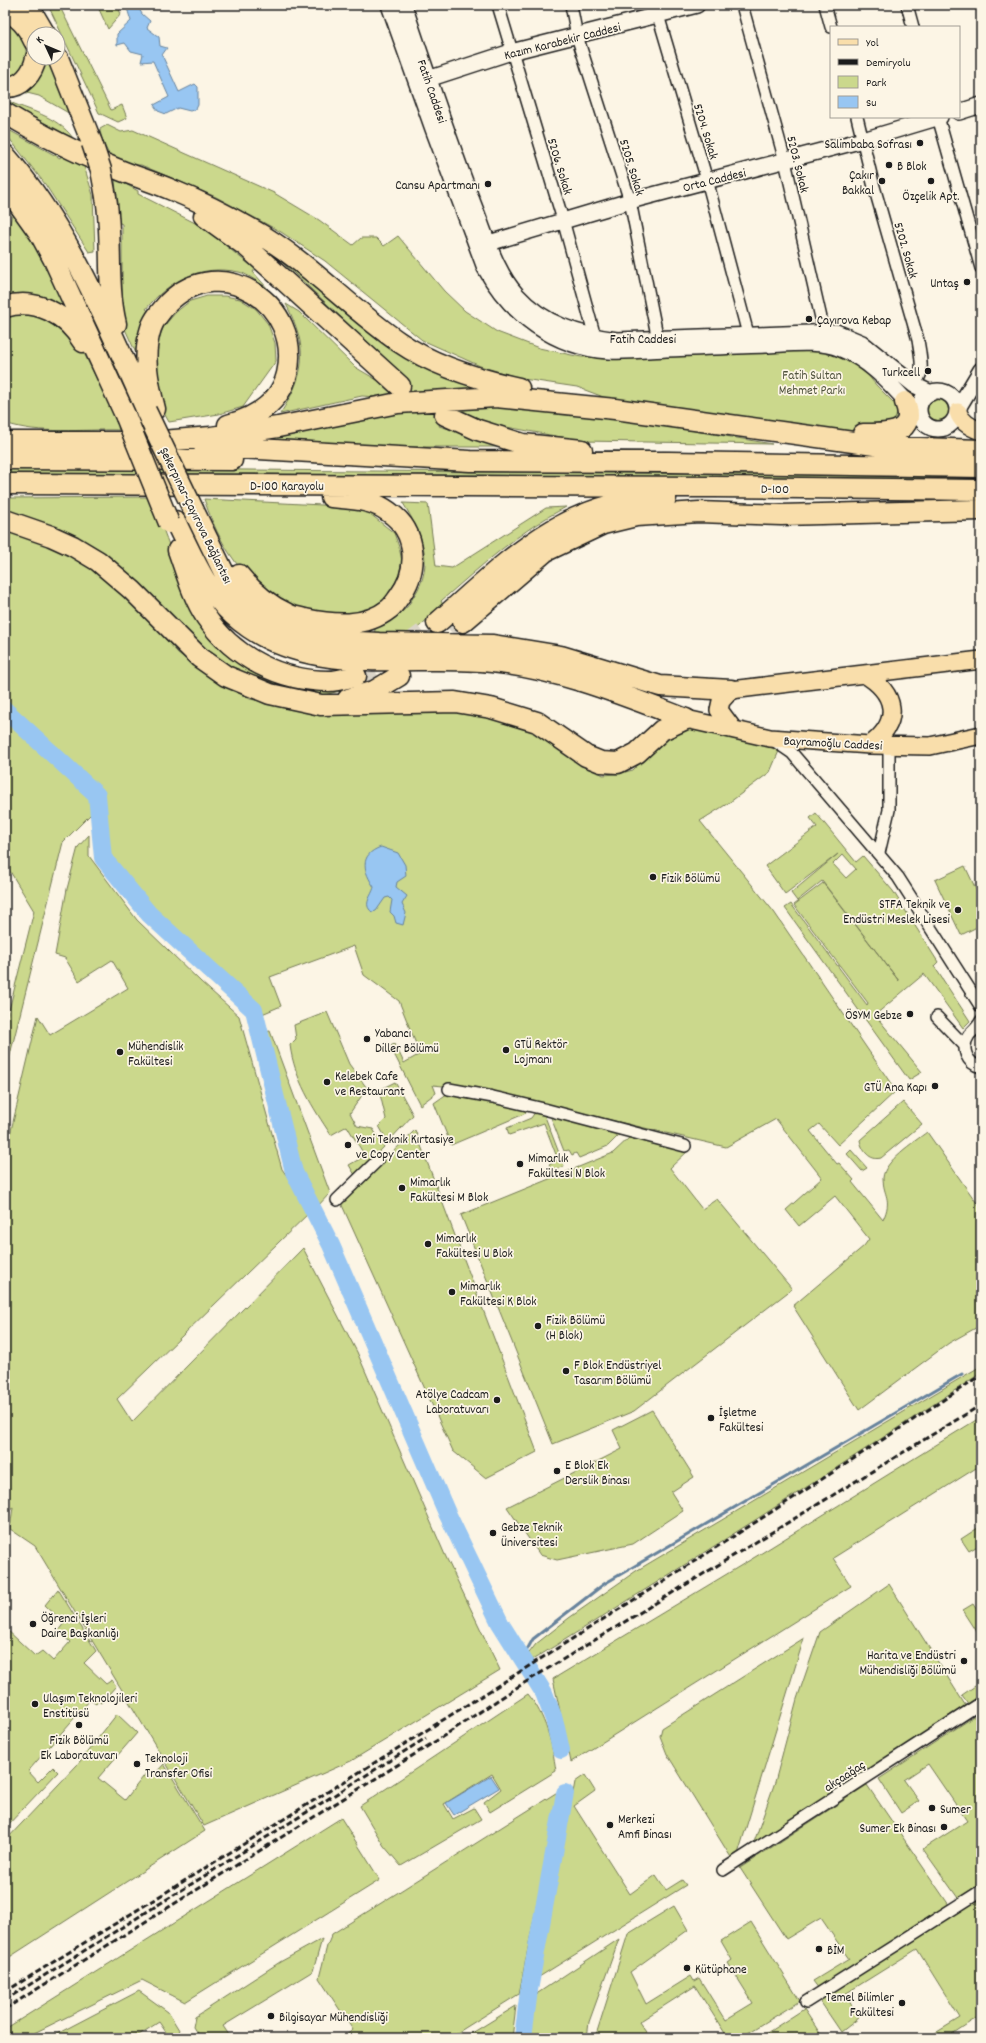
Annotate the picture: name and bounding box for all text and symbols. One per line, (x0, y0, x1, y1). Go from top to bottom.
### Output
street label: Kazım Karabekir Caddesi (502, 19, 623, 66)
north arrow (26, 26, 66, 66)
legend (830, 26, 960, 118)
text: K (33, 33, 48, 48)
text: Yol (866, 35, 879, 52)
text: Demiryolu (866, 55, 911, 72)
street label: Fatih Caddesi (411, 57, 451, 127)
text: Park (866, 75, 887, 92)
text: Su (866, 95, 876, 112)
street label: 5204. Sokak (687, 101, 722, 162)
street label: 5203. Sokak (780, 134, 813, 195)
street label: 5206. Sokak (541, 136, 576, 198)
place label: Salimbaba Sofrası (824, 136, 912, 155)
street label: 5205. Sokak (613, 137, 648, 198)
marker: Salimbaba Sofrası (915, 138, 925, 148)
place label: B Blok (897, 158, 927, 177)
marker: B Blok (884, 160, 894, 170)
street label: Orta Caddesi (681, 164, 749, 198)
place label: Çakır Bakkal (842, 167, 874, 201)
marker: Çakır Bakkal (877, 176, 887, 186)
marker: Özçelik Apt. (926, 176, 936, 186)
place label: Cansu Apartmanı (395, 177, 480, 196)
marker: Cansu Apartmanı (483, 179, 493, 189)
place label: Özçelik Apt. (903, 188, 959, 207)
street label: 5202. Sokak (887, 220, 922, 281)
place label: Untaş (930, 275, 959, 294)
marker: Untaş (962, 277, 972, 287)
place label: Çayırova Kebap (817, 312, 891, 331)
marker: Çayırova Kebap (804, 314, 814, 324)
street label: Fatih Caddesi (610, 331, 677, 350)
place label: Turkcell (882, 364, 920, 383)
marker: Turkcell (923, 366, 933, 376)
park label: Fatih Sultan Mehmet Parkı (779, 367, 845, 401)
street label: Şekerpınar-Çayırova Bağlantısı (153, 445, 236, 588)
street label: D-100 Karayolu (250, 478, 324, 497)
street label: D-100 (761, 481, 789, 500)
street label: Bayramoğlu Caddesi (783, 732, 883, 757)
place label: Fizik Bölümü (661, 870, 720, 889)
marker: Fizik Bölümü (648, 872, 658, 882)
place label: STFA Teknik ve Endüstri Meslek Lisesi (843, 896, 951, 930)
marker: STFA Teknik ve Endüstri Meslek Lisesi (953, 905, 963, 915)
place label: ÖSYM Gebze (845, 1007, 902, 1026)
marker: ÖSYM Gebze (905, 1009, 915, 1019)
place label: Yabancı Diller Bölümü (375, 1025, 439, 1059)
marker: Yabancı Diller Bölümü (362, 1034, 372, 1044)
place label: GTÜ Rektör Lojmanı (514, 1036, 568, 1070)
place label: Mühendislik Fakültesi (128, 1038, 184, 1072)
marker: GTÜ Rektör Lojmanı (501, 1045, 511, 1055)
marker: Mühendislik Fakültesi (115, 1047, 125, 1057)
place label: Kelebek Cafe ve Restaurant (335, 1068, 405, 1102)
marker: Kelebek Cafe ve Restaurant (322, 1077, 332, 1087)
place label: GTÜ Ana Kapı (864, 1079, 927, 1098)
marker: GTÜ Ana Kapı (930, 1081, 940, 1091)
place label: Yeni Teknik Kırtasiye ve Copy Center (356, 1131, 454, 1165)
marker: Yeni Teknik Kırtasiye ve Copy Center (343, 1140, 353, 1150)
place label: Mimarlık Fakültesi N Blok (528, 1150, 605, 1184)
marker: Mimarlık Fakültesi N Blok (515, 1159, 525, 1169)
place label: Mimarlık Fakültesi M Blok (410, 1174, 488, 1208)
marker: Mimarlık Fakültesi M Blok (397, 1183, 407, 1193)
place label: Mimarlık Fakültesi U Blok (436, 1230, 513, 1264)
marker: Mimarlık Fakültesi U Blok (423, 1239, 433, 1249)
place label: Mimarlık Fakültesi K Blok (460, 1278, 537, 1312)
marker: Mimarlık Fakültesi K Blok (447, 1287, 457, 1297)
place label: Fizik Bölümü (H Blok) (546, 1312, 605, 1346)
marker: Fizik Bölümü (H Blok) (533, 1321, 543, 1331)
place label: F Blok Endüstriyel Tasarım Bölümü (574, 1357, 661, 1391)
marker: F Blok Endüstriyel Tasarım Bölümü (561, 1366, 571, 1376)
place label: Atölye Cadcam Laboratuvarı (415, 1386, 489, 1420)
marker: Atölye Cadcam Laboratuvarı (492, 1395, 502, 1405)
place label: İşletme Fakültesi (719, 1404, 764, 1438)
marker: İşletme Fakültesi (706, 1413, 716, 1423)
place label: E Blok Ek Derslik Binası (565, 1457, 630, 1491)
marker: E Blok Ek Derslik Binası (552, 1466, 562, 1476)
place label: Gebze Teknik Üniversitesi (501, 1519, 563, 1553)
marker: Gebze Teknik Üniversitesi (488, 1528, 498, 1538)
place label: Öğrenci İşleri Daire Başkanlığı (41, 1610, 119, 1644)
marker: Öğrenci İşleri Daire Başkanlığı (28, 1619, 38, 1629)
place label: Harita ve Endüstri Mühendisliği Bölümü (859, 1647, 957, 1681)
marker: Harita ve Endüstri Mühendisliği Bölümü (959, 1656, 969, 1666)
place label: Ulaşım Teknolojileri Enstitüsü (43, 1690, 138, 1724)
marker: Ulaşım Teknolojileri Enstitüsü (30, 1699, 40, 1709)
marker: Fizik Bölümü Ek Laboratuvarı (74, 1720, 84, 1730)
place label: Fizik Bölümü Ek Laboratuvarı (40, 1732, 118, 1766)
place label: Teknoloji Transfer Ofisi (145, 1750, 213, 1784)
street label: akçaağaç (821, 1757, 870, 1798)
marker: Teknoloji Transfer Ofisi (132, 1759, 142, 1769)
place label: Sumer (940, 1801, 971, 1820)
marker: Sumer (927, 1803, 937, 1813)
place label: Merkezi Amfi Binası (618, 1811, 672, 1845)
marker: Merkezi Amfi Binası (605, 1820, 615, 1830)
place label: Sumer Ek Binası (859, 1820, 936, 1839)
marker: Sumer Ek Binası (939, 1822, 949, 1832)
place label: BİM (827, 1942, 844, 1961)
marker: BİM (814, 1944, 824, 1954)
place label: Kütüphane (695, 1961, 747, 1980)
marker: Kütüphane (682, 1963, 692, 1973)
place label: Temel Bilimler Fakültesi (826, 1989, 895, 2023)
marker: Temel Bilimler Fakültesi (897, 1998, 907, 2008)
place label: Bilgisayar Mühendisliği (279, 2009, 388, 2028)
marker: Bilgisayar Mühendisliği (266, 2011, 276, 2021)

